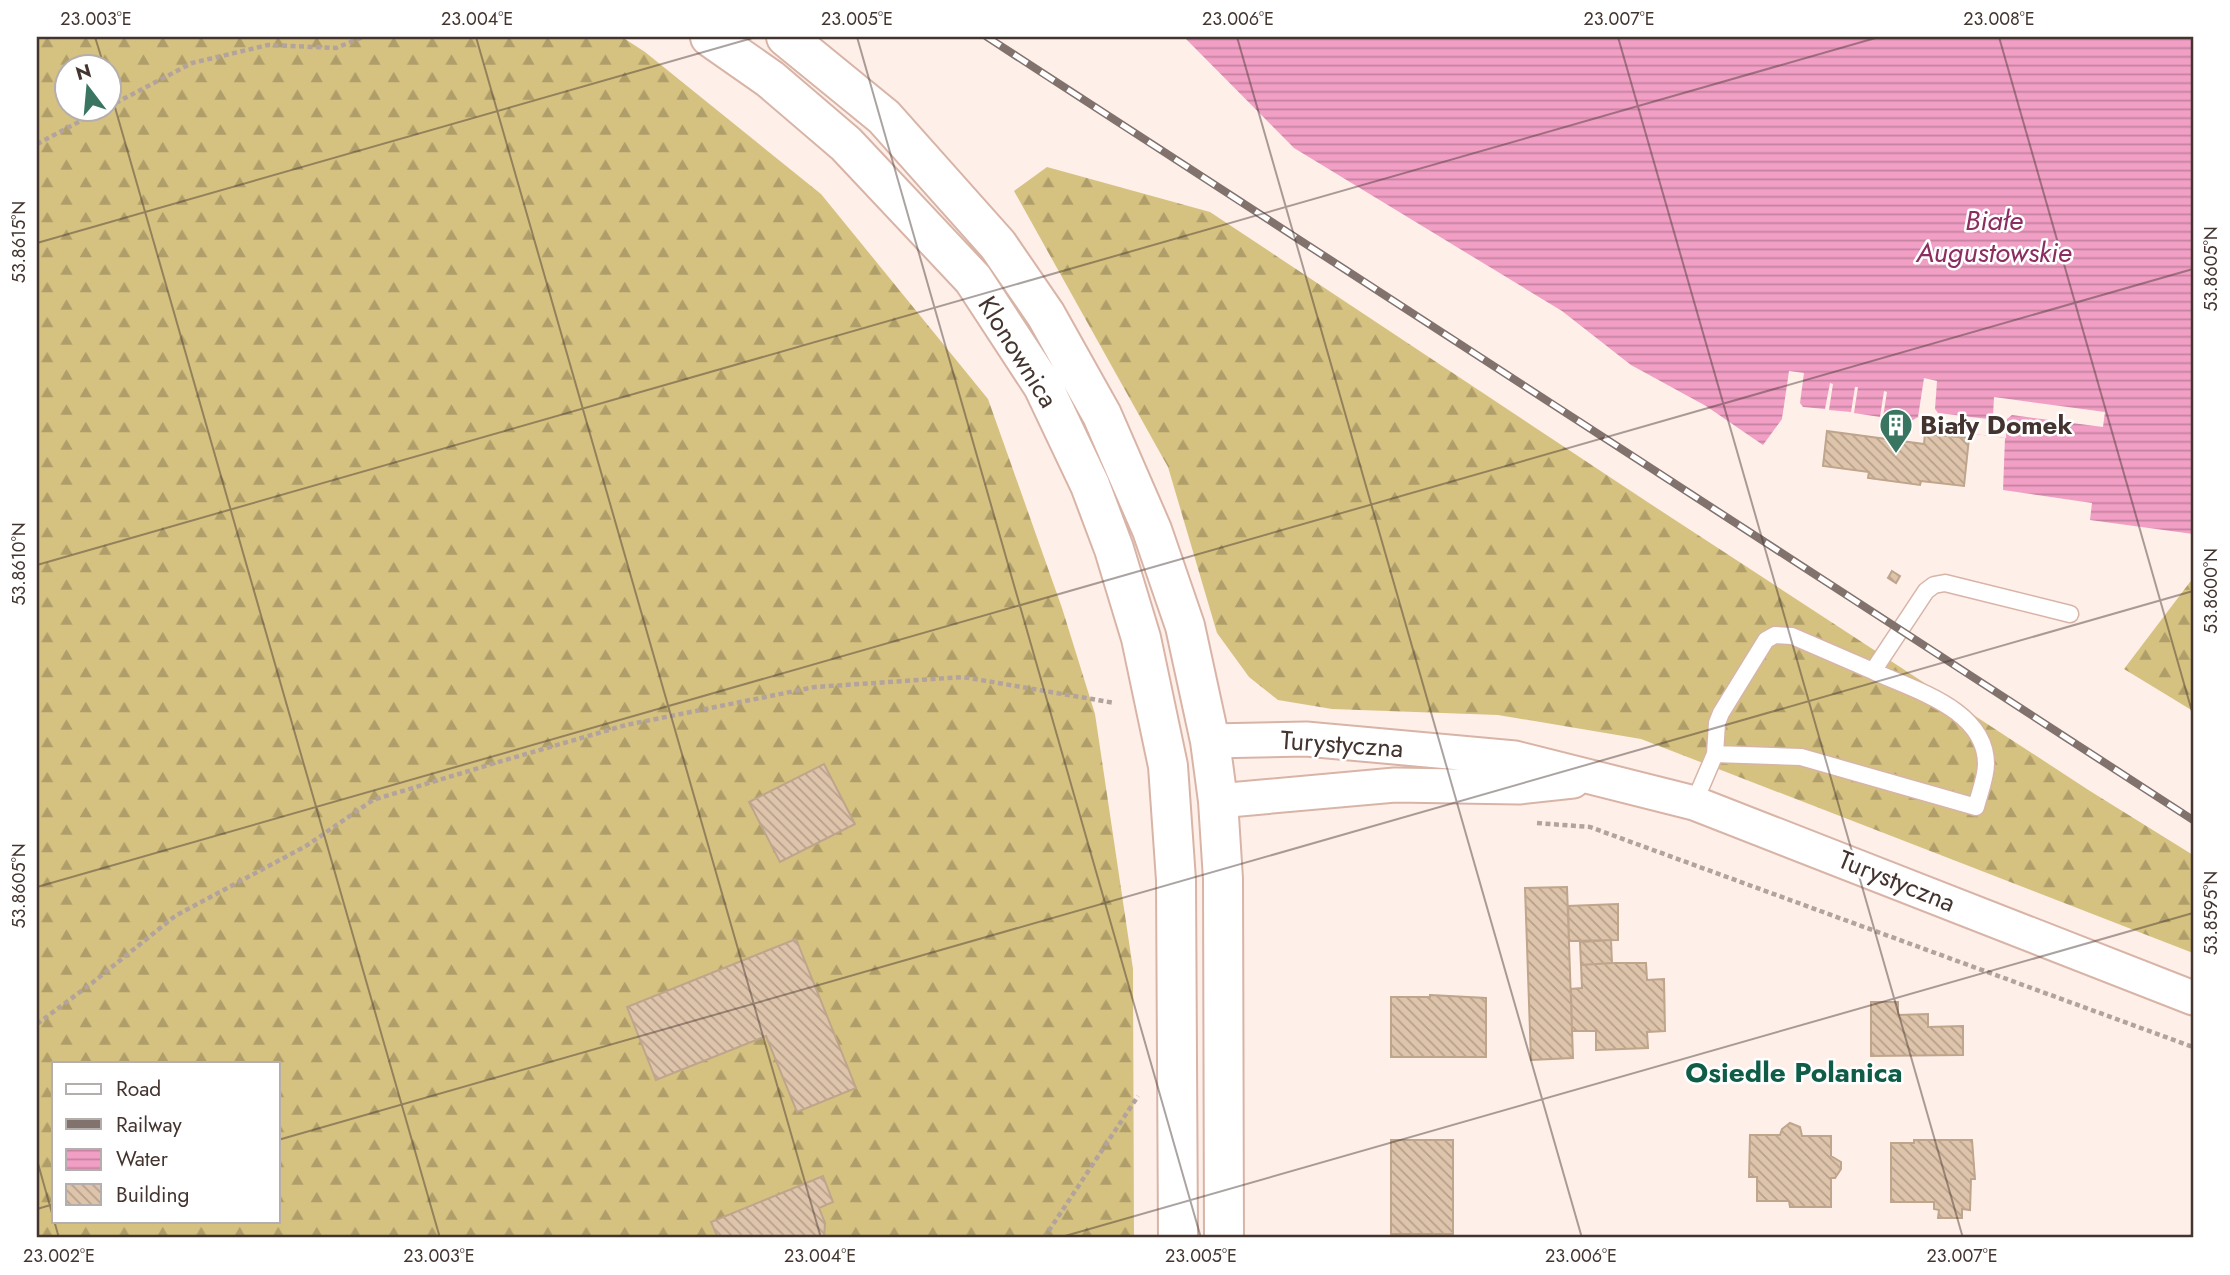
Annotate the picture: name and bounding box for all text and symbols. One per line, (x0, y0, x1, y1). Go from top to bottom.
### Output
text: 23.003°E (60, 6, 132, 32)
text: 23.004°E (441, 6, 513, 32)
text: 23.005°E (821, 6, 893, 32)
text: 23.006°E (1202, 6, 1274, 32)
text: 23.007°E (1583, 6, 1655, 32)
text: 23.008°E (1963, 6, 2035, 32)
north arrow (52, 52, 122, 122)
text: N (72, 57, 94, 87)
water label: Białe Augustowskie (1915, 200, 2072, 273)
text: 53.8615°N (6, 201, 32, 283)
text: 53.8605°N (2198, 226, 2224, 312)
street label: Klonownica (969, 289, 1067, 415)
building icon: Biały Domek (1877, 406, 1915, 455)
place label: Biały Domek (1920, 406, 2072, 444)
text: 53.8610°N (6, 522, 32, 606)
text: 53.8600°N (2198, 548, 2224, 634)
street label: Turystyczna (1279, 721, 1405, 767)
street label: Turystyczna (1833, 840, 1961, 922)
text: 53.8605°N (6, 843, 32, 929)
text: 53.8595°N (2198, 871, 2224, 955)
district label: Osiedle Polanica (1685, 1052, 1903, 1093)
legend (52, 1062, 280, 1222)
text: Road (116, 1074, 161, 1104)
text: Railway (116, 1110, 182, 1140)
text: Water (116, 1144, 169, 1174)
text: Building (116, 1180, 189, 1210)
text: 23.002°E (23, 1243, 95, 1269)
text: 23.003°E (403, 1243, 475, 1269)
text: 23.004°E (784, 1243, 856, 1269)
text: 23.005°E (1165, 1243, 1237, 1269)
text: 23.006°E (1545, 1243, 1617, 1269)
text: 23.007°E (1926, 1243, 1998, 1269)

